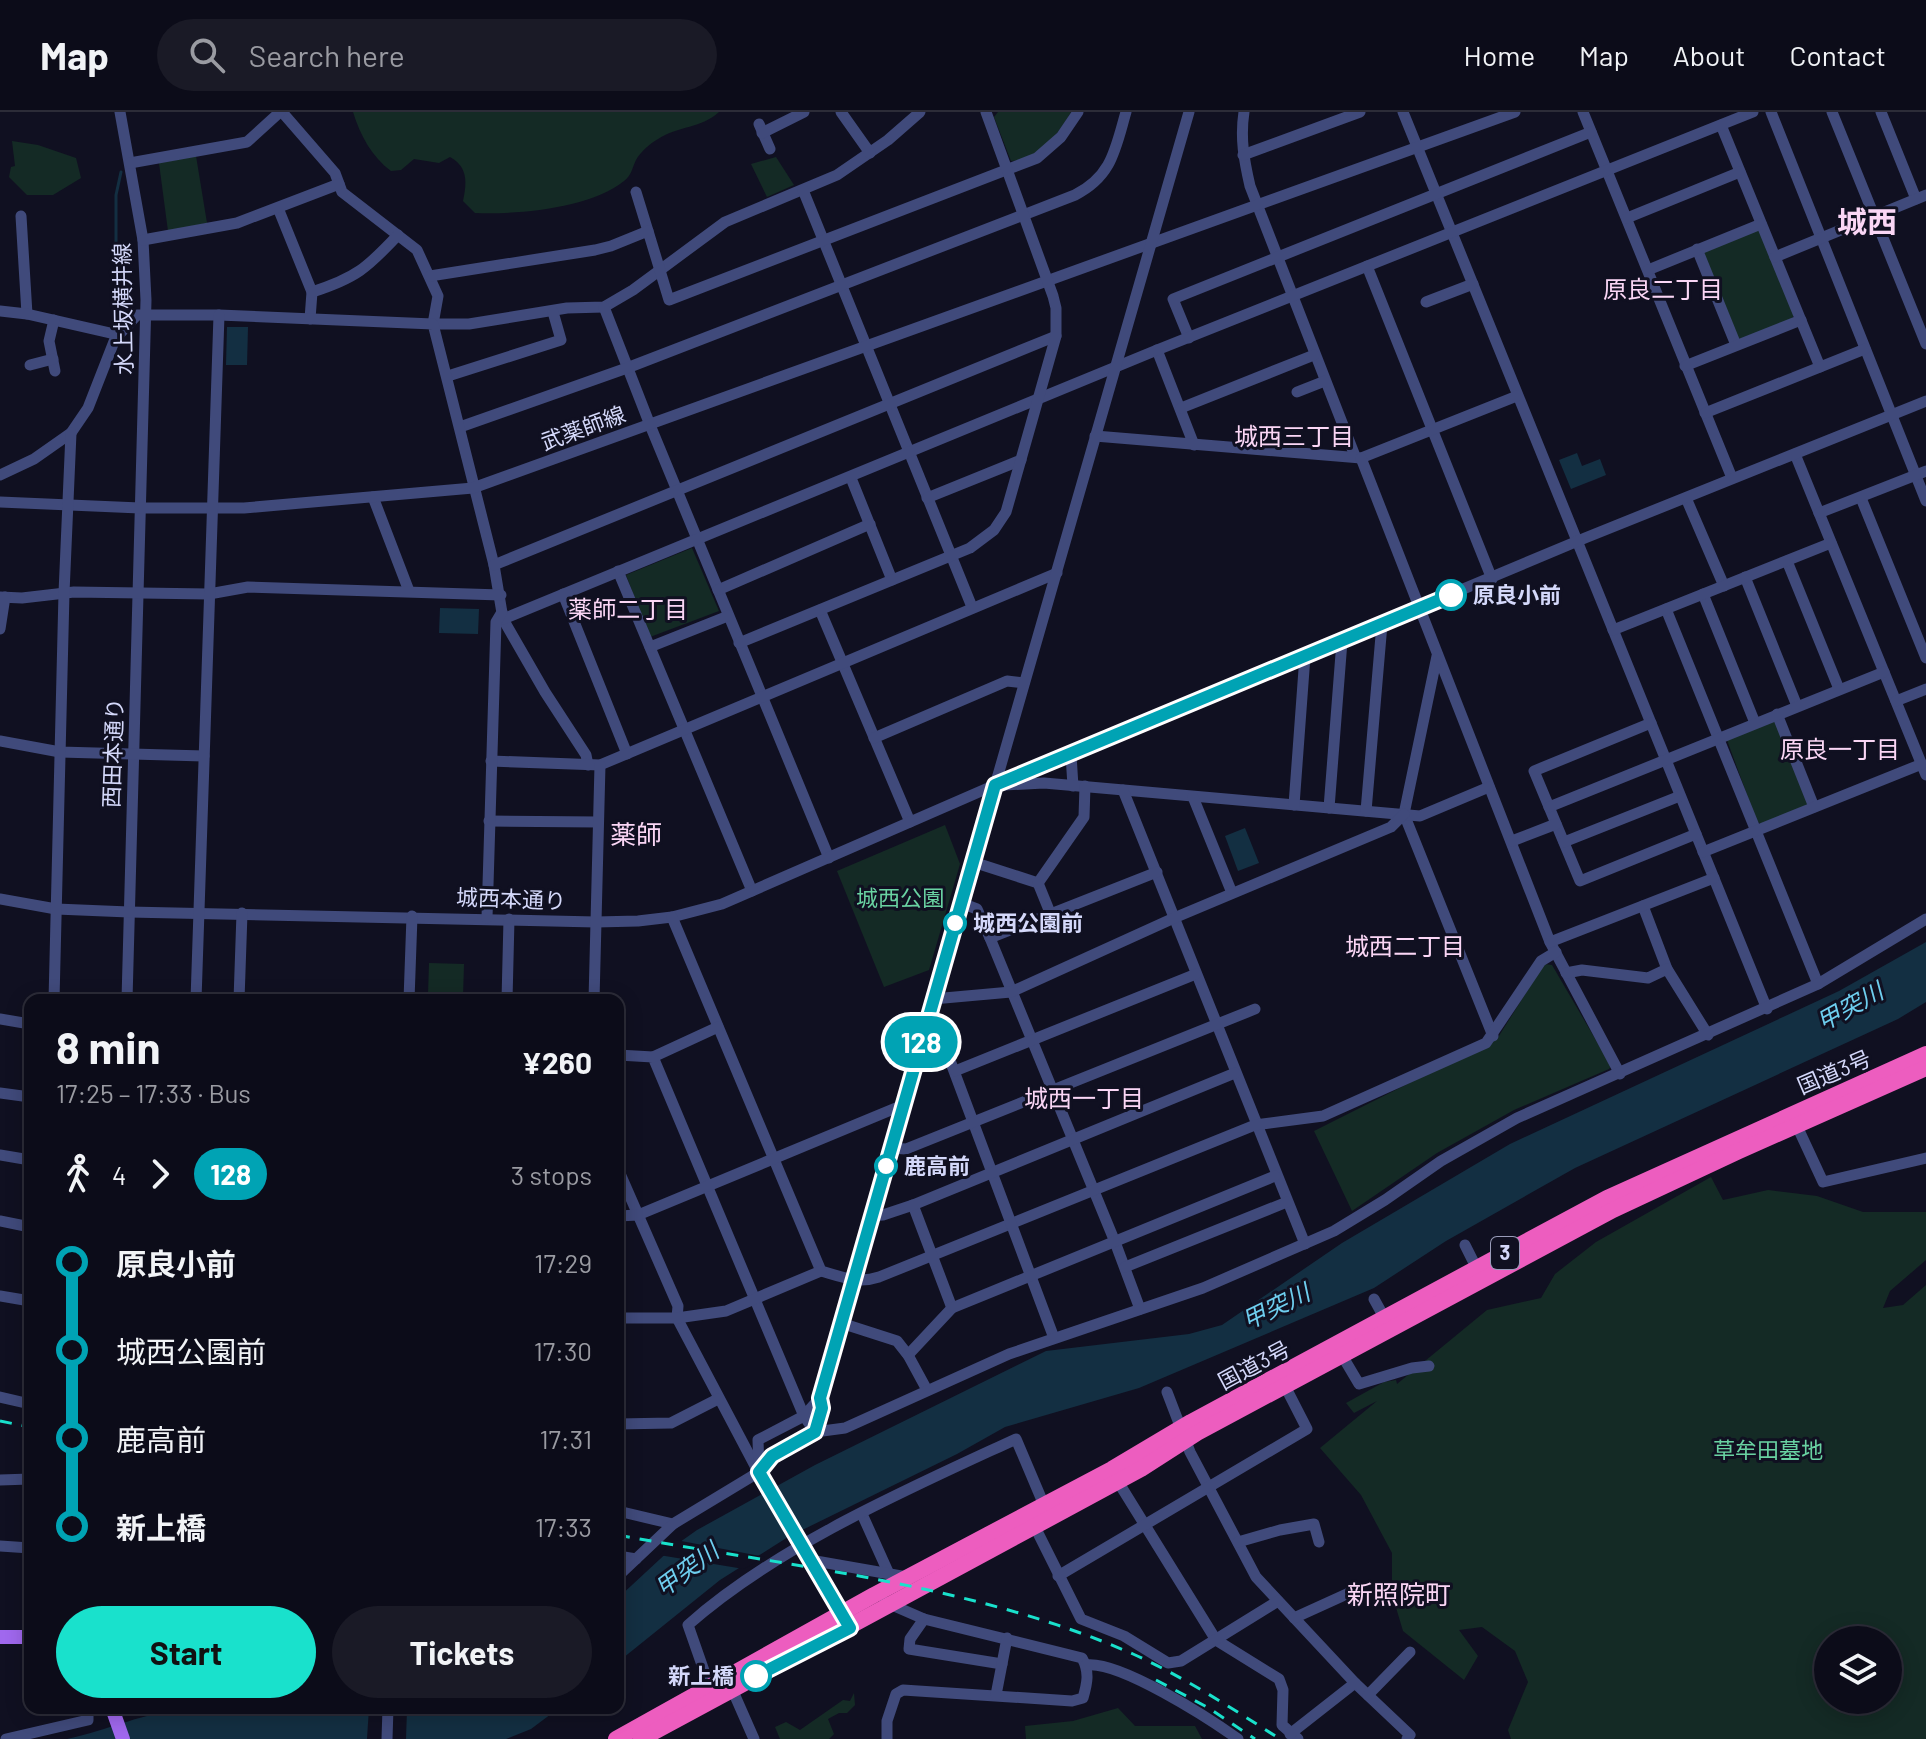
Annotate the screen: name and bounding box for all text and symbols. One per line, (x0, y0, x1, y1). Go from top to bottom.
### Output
search box (157, 19, 717, 91)
text: Map (40, 32, 109, 78)
icon: search (185, 33, 229, 77)
text: Search here (249, 37, 405, 73)
text: Home (1464, 38, 1535, 72)
text: Map (1579, 38, 1629, 72)
text: About (1673, 38, 1745, 72)
text: Contact (1789, 38, 1886, 72)
district label: 城西 (1837, 203, 1897, 239)
street label: 水上坂横井線 (108, 243, 136, 375)
district label: 原良二丁目 (1603, 274, 1723, 303)
street label: 武薬師線 (537, 400, 628, 454)
district label: 城西三丁目 (1234, 421, 1354, 450)
marker: 原良小前 (1436, 580, 1466, 610)
place label: 原良小前 (1473, 581, 1561, 607)
district label: 薬師二丁目 (568, 594, 688, 623)
street label: 西田本通り (97, 698, 127, 808)
district label: 原良一丁目 (1780, 734, 1900, 763)
district label: 薬師 (610, 818, 662, 849)
street label: 城西本通り (456, 883, 566, 913)
park label: 城西公園 (856, 884, 944, 910)
place label: 城西公園前 (973, 909, 1083, 935)
marker: 城西公園前 (944, 912, 966, 934)
district label: 城西二丁目 (1345, 931, 1465, 960)
water label: 甲突川 (1811, 974, 1890, 1036)
line badge: 128 (875, 1016, 967, 1068)
text: 8 min (56, 1020, 161, 1073)
text: 128 (901, 1025, 941, 1059)
text: ¥260 (521, 1044, 592, 1080)
street label: 国道3号 (1793, 1044, 1874, 1098)
text: 17:25 – 17:33 · Bus (56, 1077, 251, 1108)
district label: 城西一丁目 (1024, 1083, 1144, 1112)
icon: walk (56, 1152, 100, 1196)
icon: forward (138, 1152, 182, 1196)
place label: 鹿高前 (904, 1152, 970, 1178)
marker: 鹿高前 (875, 1155, 897, 1177)
text: 128 (210, 1157, 251, 1191)
text: 4 (112, 1159, 126, 1190)
text: 3 stops (511, 1159, 592, 1190)
road number: 3 (1491, 1237, 1519, 1269)
text: 原良小前 (116, 1245, 236, 1281)
text: 17:29 (534, 1247, 592, 1278)
water label: 甲突川 (1237, 1276, 1317, 1334)
text: 城西公園前 (116, 1333, 266, 1369)
street label: 国道3号 (1213, 1334, 1294, 1394)
text: 17:30 (534, 1335, 592, 1366)
text: 鹿高前 (116, 1421, 206, 1457)
text: 17:31 (539, 1423, 592, 1454)
park label: 草牟田墓地 (1713, 1436, 1823, 1462)
text: 新上橋 (116, 1509, 206, 1545)
text: 17:33 (535, 1511, 592, 1542)
water label: 甲突川 (649, 1534, 726, 1602)
district label: 新照院町 (1347, 1578, 1451, 1609)
button: Start (56, 1606, 316, 1698)
button: Tickets (332, 1606, 592, 1698)
map controls (1814, 1626, 1902, 1714)
button: layers (1814, 1626, 1902, 1714)
marker: 新上橋 (741, 1661, 771, 1691)
place label: 新上橋 (668, 1662, 734, 1688)

